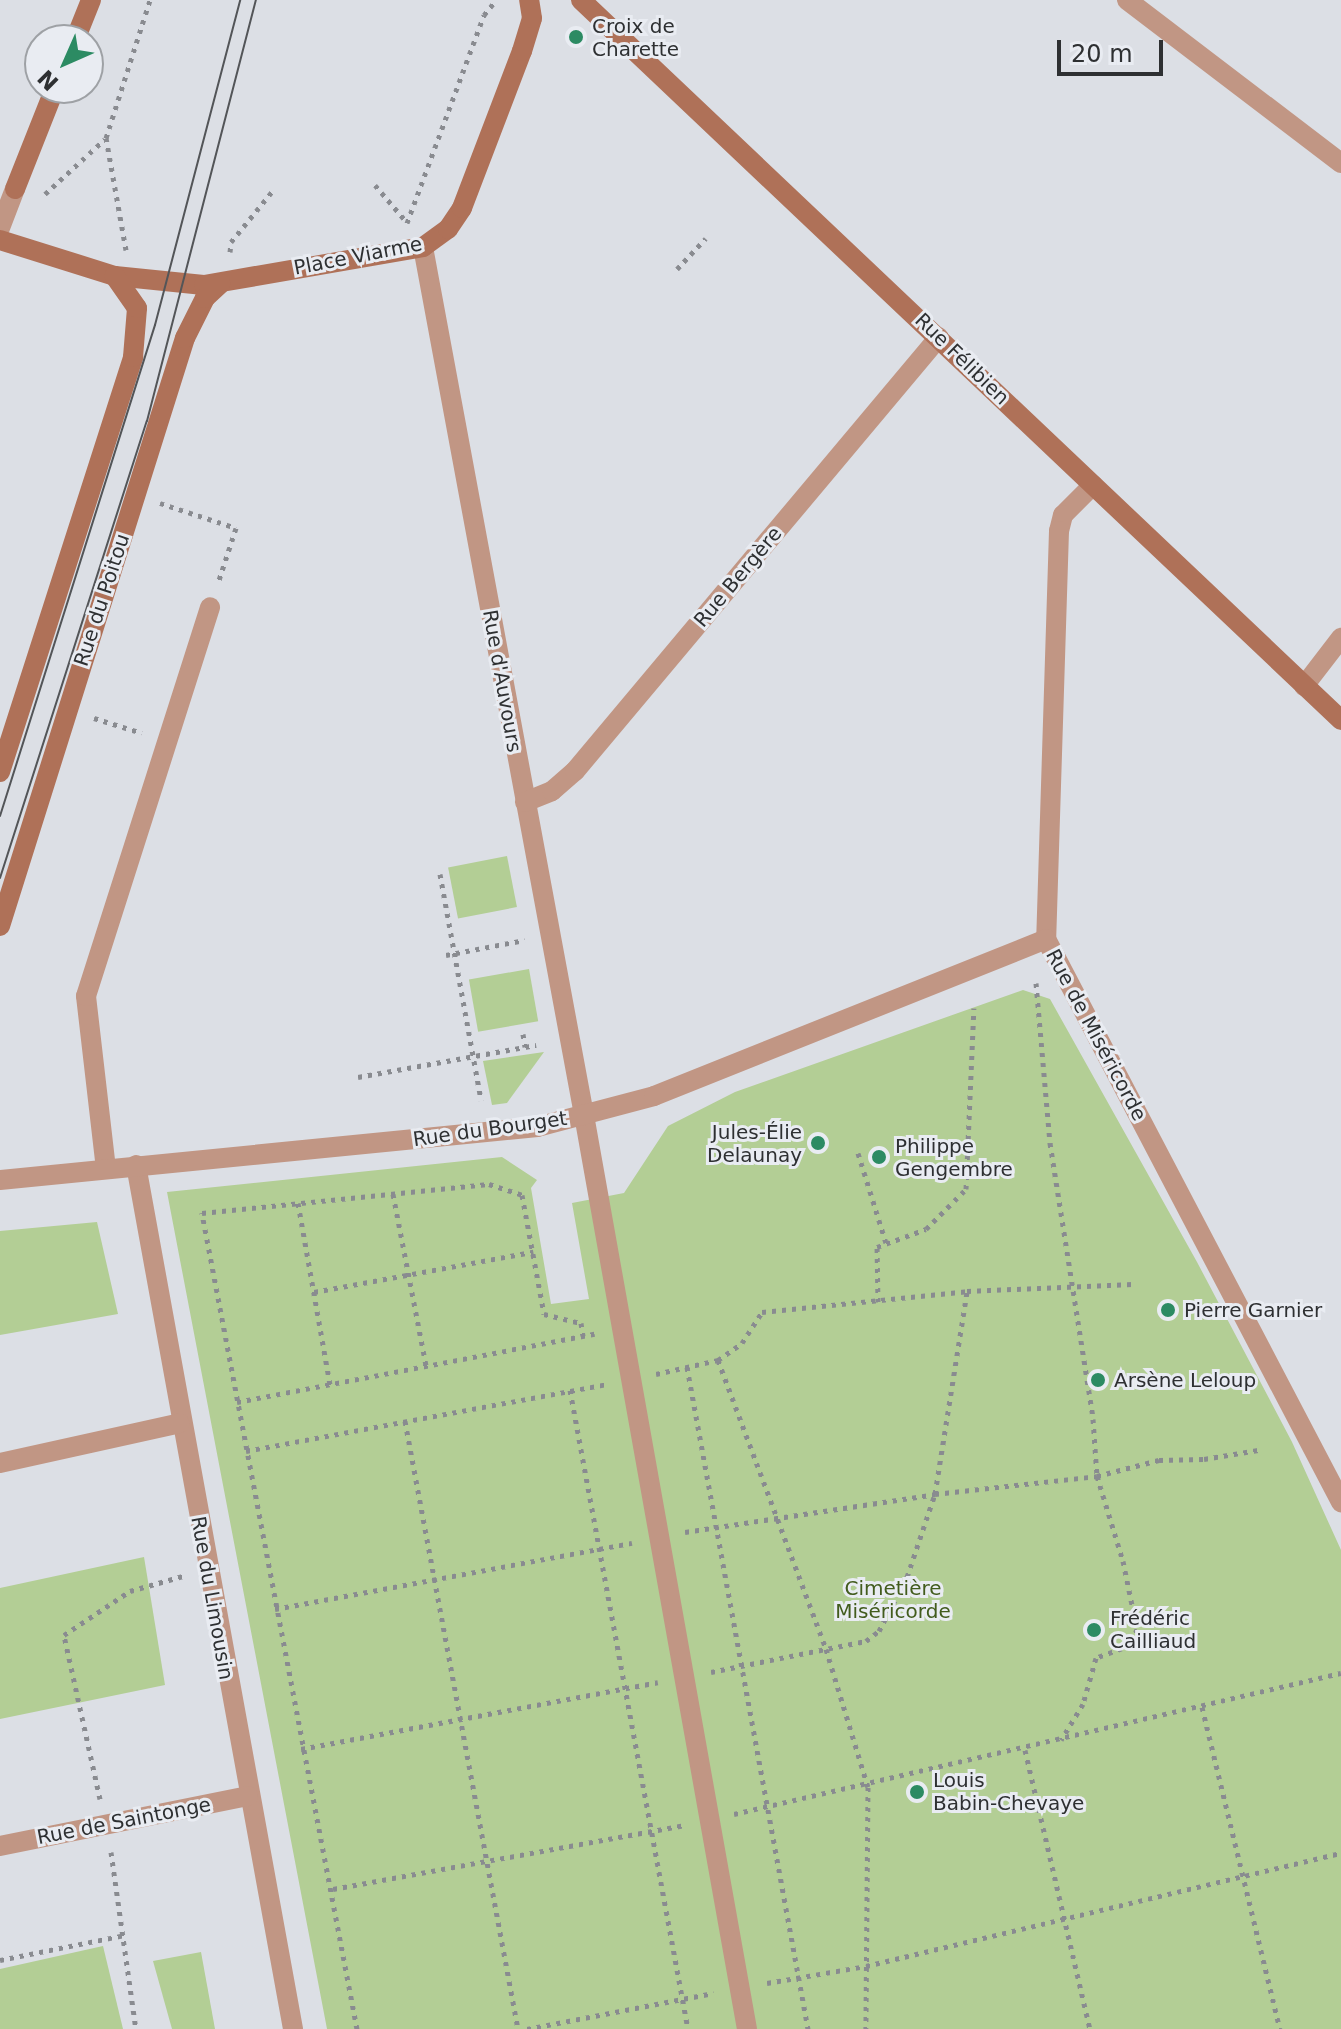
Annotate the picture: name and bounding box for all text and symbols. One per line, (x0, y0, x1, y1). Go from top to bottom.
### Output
place label: Croix de Charette (592, 14, 679, 61)
north arrow (24, 24, 104, 104)
scale bar (1061, 24, 1167, 74)
marker: Croix de Charette (567, 28, 585, 46)
text: 20 m (1071, 40, 1133, 68)
text: N (33, 65, 63, 95)
street label: Place Viarme (292, 232, 424, 280)
street label: Rue Félibien (910, 308, 1014, 410)
street label: Rue Bergère (689, 522, 787, 632)
street label: Rue du Poitou (69, 531, 135, 669)
street label: Rue d'Auvours (478, 608, 526, 754)
street label: Rue de Miséricorde (1041, 945, 1151, 1125)
street label: Rue du Bourget (411, 1106, 569, 1152)
place label: Jules-Élie Delaunay (707, 1120, 802, 1167)
marker: Jules-Élie Delaunay (809, 1134, 827, 1152)
place label: Philippe Gengembre (895, 1134, 1013, 1181)
marker: Philippe Gengembre (870, 1148, 888, 1166)
place label: Pierre Garnier (1184, 1298, 1322, 1322)
marker: Pierre Garnier (1159, 1301, 1177, 1319)
place label: Arsène Leloup (1114, 1368, 1256, 1392)
marker: Arsène Leloup (1089, 1371, 1107, 1389)
street label: Rue du Limousin (186, 1514, 238, 1682)
park label: Cimetière Miséricorde (835, 1577, 951, 1624)
place label: Frédéric Cailliaud (1110, 1606, 1196, 1653)
marker: Frédéric Cailliaud (1085, 1621, 1103, 1639)
place label: Louis Babin-Chevaye (933, 1768, 1084, 1815)
marker: Louis Babin-Chevaye (908, 1783, 926, 1801)
street label: Rue de Saintonge (35, 1792, 213, 1850)

